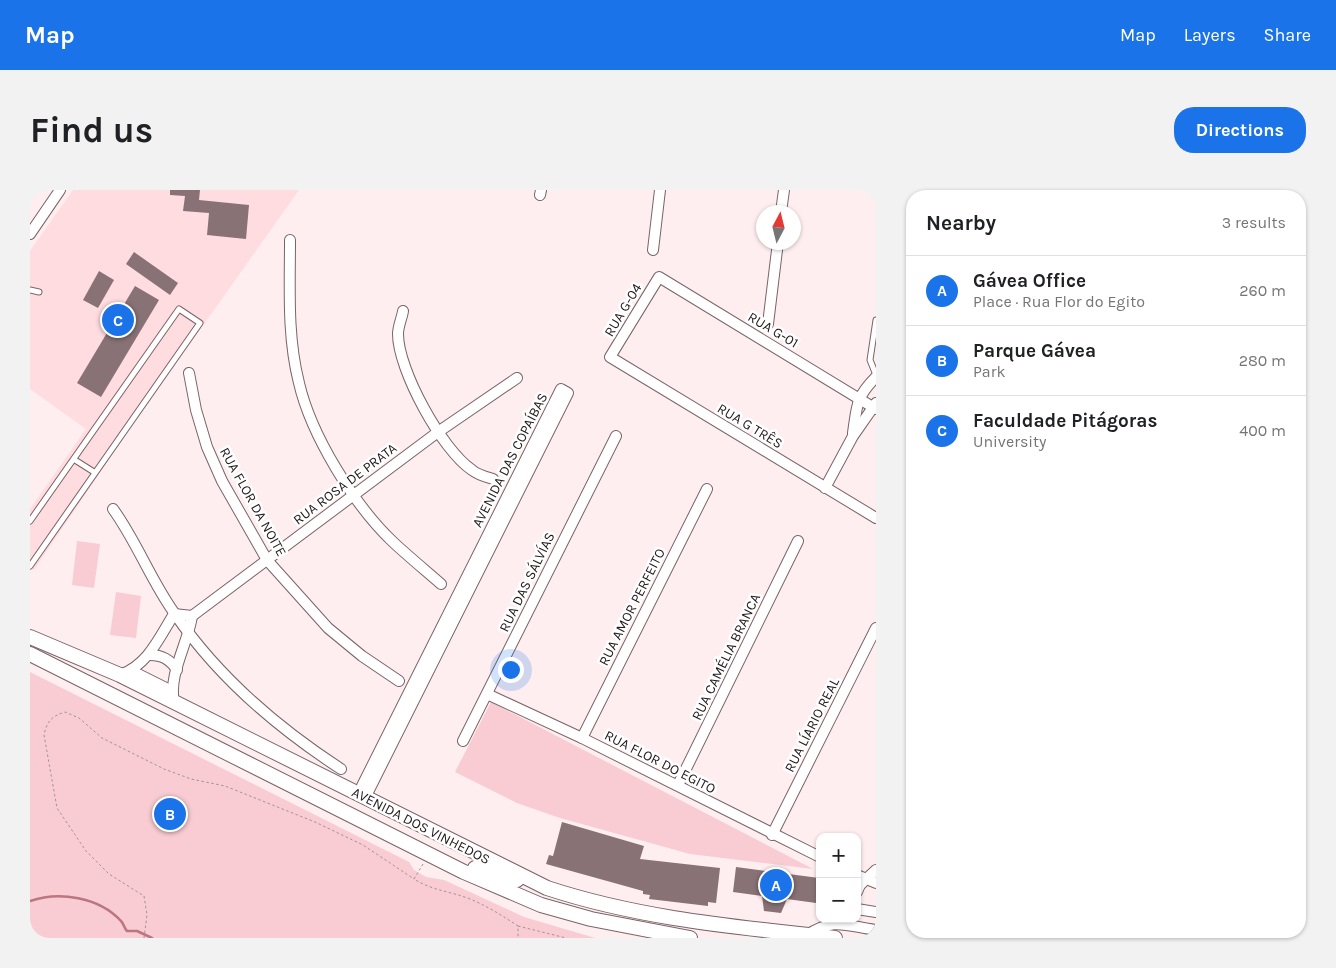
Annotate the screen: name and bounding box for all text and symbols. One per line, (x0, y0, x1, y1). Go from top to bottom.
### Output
text: Map (25, 21, 75, 49)
text: Map (1120, 24, 1156, 46)
text: Layers (1184, 24, 1236, 46)
text: Share (1264, 24, 1311, 46)
button: Directions (1174, 107, 1306, 153)
text: Find us (30, 110, 153, 151)
north arrow (756, 205, 801, 250)
text: Nearby (926, 211, 996, 235)
text: 3 results (1222, 213, 1286, 232)
text: Gávea Office (973, 270, 1086, 292)
street label: RUA G-04 (600, 280, 646, 340)
text: A (937, 281, 947, 300)
text: 260 m (1239, 281, 1286, 300)
text: Place · Rua Flor do Egito (973, 292, 1145, 311)
pin: C (102, 301, 134, 339)
street label: RUA G-01 (745, 308, 801, 352)
text: Parque Gávea (973, 340, 1096, 362)
text: B (937, 351, 947, 370)
text: 280 m (1239, 351, 1286, 370)
text: Park (973, 362, 1005, 381)
street label: AVENIDA DAS COPAÍBAS (468, 390, 551, 530)
street label: RUA G TRÊS (714, 400, 786, 452)
text: Faculdade Pitágoras (973, 410, 1157, 432)
text: C (937, 421, 947, 440)
text: 400 m (1239, 421, 1286, 440)
text: University (973, 432, 1047, 451)
street label: RUA ROSA DE PRATA (290, 440, 400, 528)
street label: RUA FLOR DA NOITE (216, 445, 290, 559)
street label: RUA DAS SÁLVÍAS (495, 529, 559, 635)
street label: RUA AMOR PERFEITO (595, 546, 669, 668)
street label: RUA CAMÉLIA BRANCA (687, 590, 764, 723)
your location (498, 657, 524, 683)
street label: RUA LÍARIO REAL (780, 674, 843, 775)
street label: RUA FLOR DO EGITO (602, 727, 718, 797)
street label: AVENIDA DOS VINHEDOS (349, 784, 493, 868)
pin: B (154, 795, 186, 833)
map controls (816, 833, 861, 923)
button: + (816, 833, 861, 878)
pin: A (760, 866, 792, 904)
button: − (816, 878, 861, 923)

